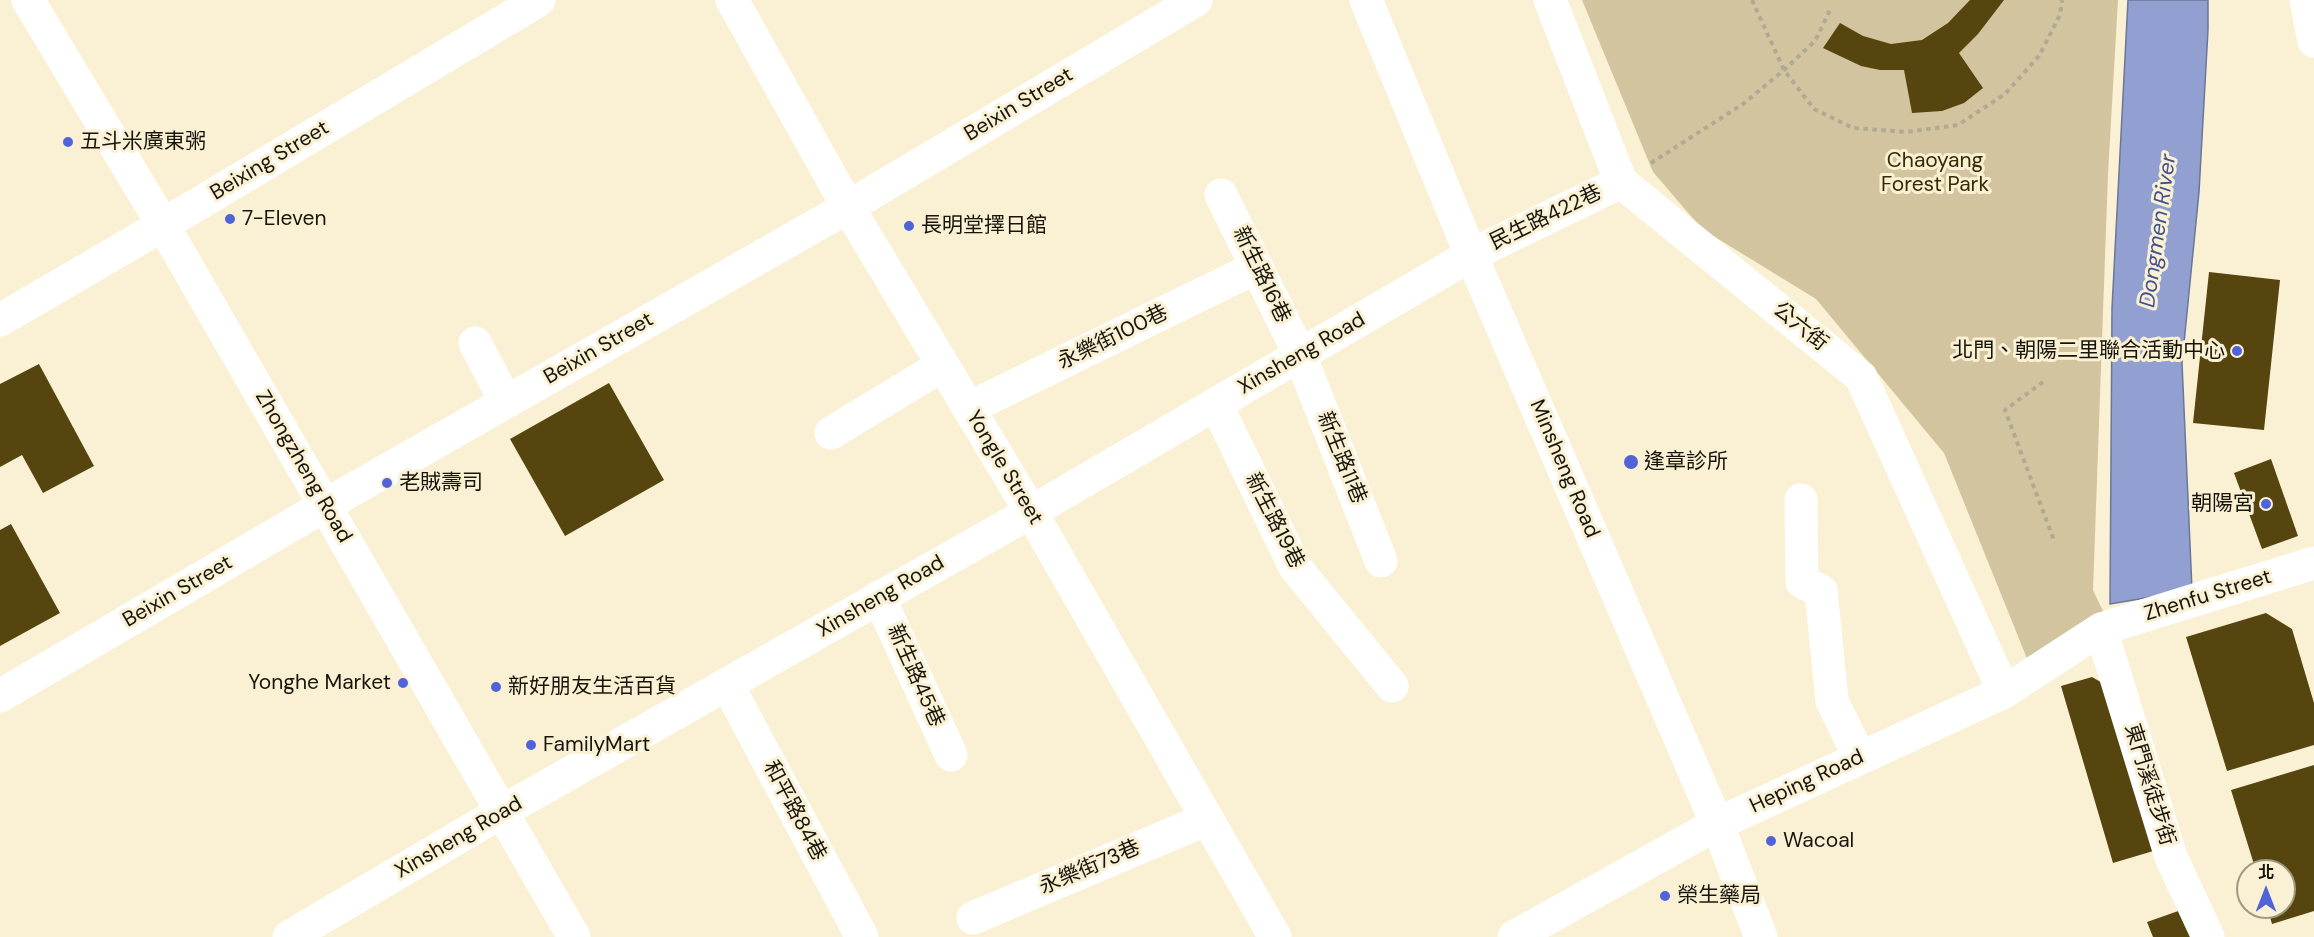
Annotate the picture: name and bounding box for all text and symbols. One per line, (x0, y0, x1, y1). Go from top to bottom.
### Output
street label: Beixin Street (960, 63, 1078, 147)
street label: Beixing Street (206, 116, 334, 206)
place label: 五斗米廣東粥 (80, 129, 206, 155)
marker: 五斗米廣東粥 (61, 135, 75, 149)
park label: Chaoyang Forest Park (1881, 148, 1989, 198)
water label: Dongmen River (2135, 153, 2183, 309)
street label: 民生路422巷 (1486, 180, 1606, 256)
place label: 7-Eleven (242, 206, 326, 232)
marker: 7-Eleven (223, 212, 237, 226)
place label: 長明堂擇日館 (921, 213, 1047, 239)
marker: 長明堂擇日館 (902, 219, 916, 233)
street label: 新生路16巷 (1227, 223, 1295, 327)
street label: 公六街 (1768, 297, 1832, 357)
street label: 永樂街100巷 (1054, 301, 1172, 375)
street label: Xinsheng Road (1234, 307, 1370, 401)
street label: Beixin Street (540, 308, 658, 390)
place label: 北門、朝陽二里聯合活動中心 (1952, 338, 2225, 364)
marker: 北門、朝陽二里聯合活動中心 (2230, 344, 2244, 358)
street label: Zhongzheng Road (249, 386, 357, 548)
street label: Minsheng Road (1524, 396, 1604, 542)
street label: Yongle Street (960, 407, 1048, 529)
street label: 新生路11巷 (1311, 408, 1371, 508)
place label: 逢章診所 (1644, 449, 1728, 475)
marker: 逢章診所 (1622, 453, 1640, 471)
street label: 新生路19巷 (1239, 469, 1309, 573)
place label: 老賊壽司 (399, 470, 483, 496)
marker: 老賊壽司 (380, 476, 394, 490)
place label: 朝陽宮 (2191, 491, 2254, 517)
marker: 朝陽宮 (2259, 497, 2273, 511)
street label: Xinsheng Road (813, 550, 949, 644)
street label: Beixin Street (119, 551, 237, 633)
street label: Zhenfu Street (2141, 565, 2275, 627)
street label: 新生路45巷 (881, 621, 949, 731)
place label: Yonghe Market (248, 670, 391, 696)
place label: 新好朋友生活百貨 (508, 674, 676, 700)
marker: Yonghe Market (396, 676, 410, 690)
marker: 新好朋友生活百貨 (489, 680, 503, 694)
street label: 東門溪徒步街 (2119, 721, 2179, 849)
place label: FamilyMart (543, 732, 650, 758)
marker: FamilyMart (524, 738, 538, 752)
street label: Heping Road (1746, 745, 1868, 819)
street label: 和平路84巷 (757, 757, 831, 865)
street label: Xinsheng Road (391, 791, 527, 885)
place label: Wacoal (1783, 828, 1854, 854)
marker: Wacoal (1764, 834, 1778, 848)
street label: 永樂街73巷 (1036, 835, 1144, 901)
north arrow (2236, 859, 2296, 919)
text: 北 (2258, 862, 2274, 883)
place label: 榮生藥局 (1677, 883, 1761, 909)
marker: 榮生藥局 (1658, 889, 1672, 903)

